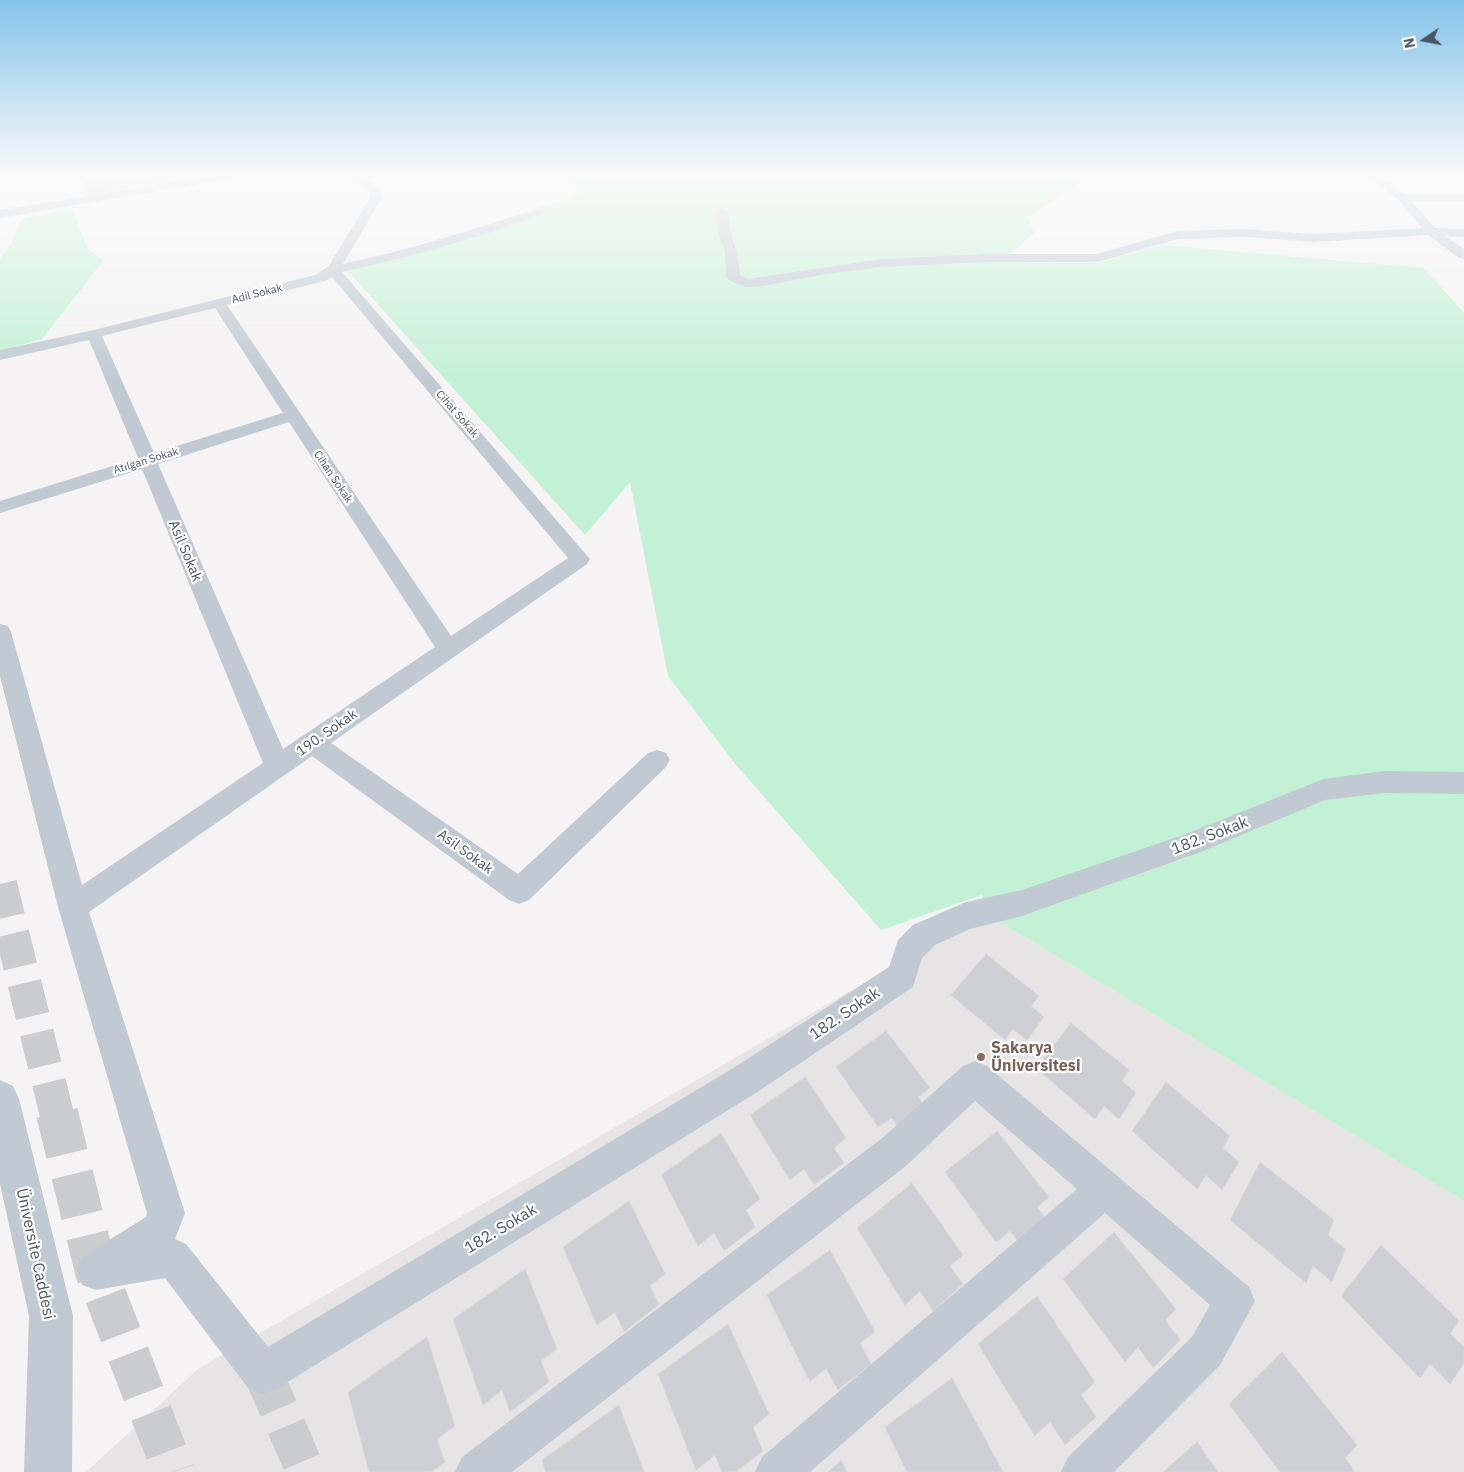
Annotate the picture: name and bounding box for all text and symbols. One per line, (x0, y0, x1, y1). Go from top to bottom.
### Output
north arrow (1399, 15, 1449, 65)
text: N (1399, 36, 1419, 50)
street label: Adil Sokak (230, 281, 284, 307)
street label: Cihat Sokak (433, 388, 481, 440)
street label: Atılgan Sokak (112, 445, 180, 477)
street label: Cihan Sokak (311, 448, 355, 506)
street label: Asil Sokak (165, 518, 205, 584)
street label: 190. Sokak (293, 706, 361, 760)
street label: 182. Sokak (1169, 813, 1251, 859)
street label: Asil Sokak (434, 826, 496, 878)
street label: 182. Sokak (806, 984, 884, 1044)
place label: Sakarya Üniversitesi (991, 1038, 1080, 1076)
marker: Sakarya Üniversitesi (975, 1051, 987, 1063)
street label: Üniversite Caddesi (12, 1187, 58, 1321)
street label: 182. Sokak (462, 1200, 540, 1258)

